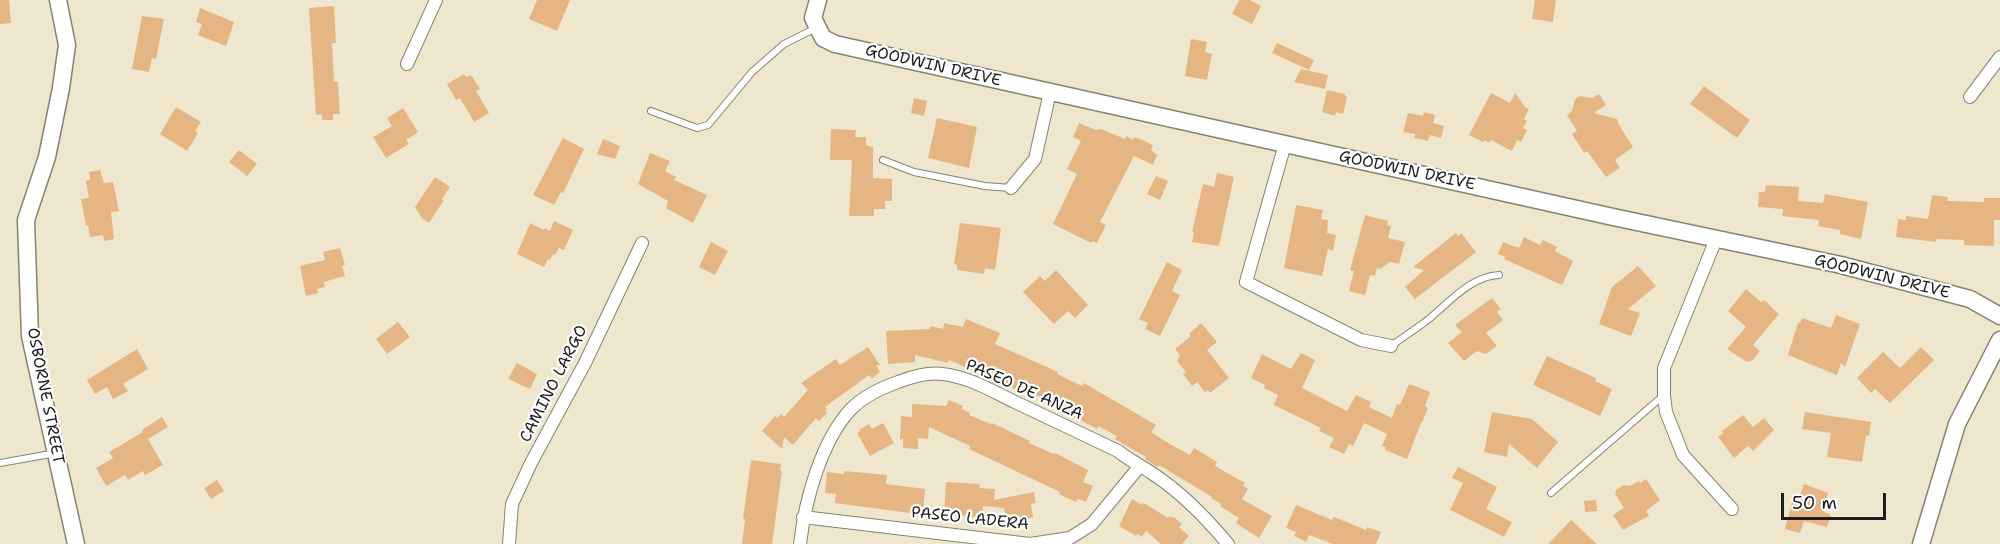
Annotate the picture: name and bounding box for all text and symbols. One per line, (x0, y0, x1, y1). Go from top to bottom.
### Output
street label: GOODWIN DRIVE (863, 41, 1003, 91)
street label: GOODWIN DRIVE (1337, 147, 1477, 195)
street label: GOODWIN DRIVE (1812, 251, 1952, 303)
street label: CAMINO LARGO (516, 322, 592, 446)
street label: OSBORNE STREET (22, 326, 68, 466)
street label: PASEO DE ANZA (963, 356, 1085, 424)
scale bar (1784, 481, 1889, 519)
text: 50 m (1792, 491, 1837, 515)
street label: PASEO LADERA (910, 503, 1030, 535)

